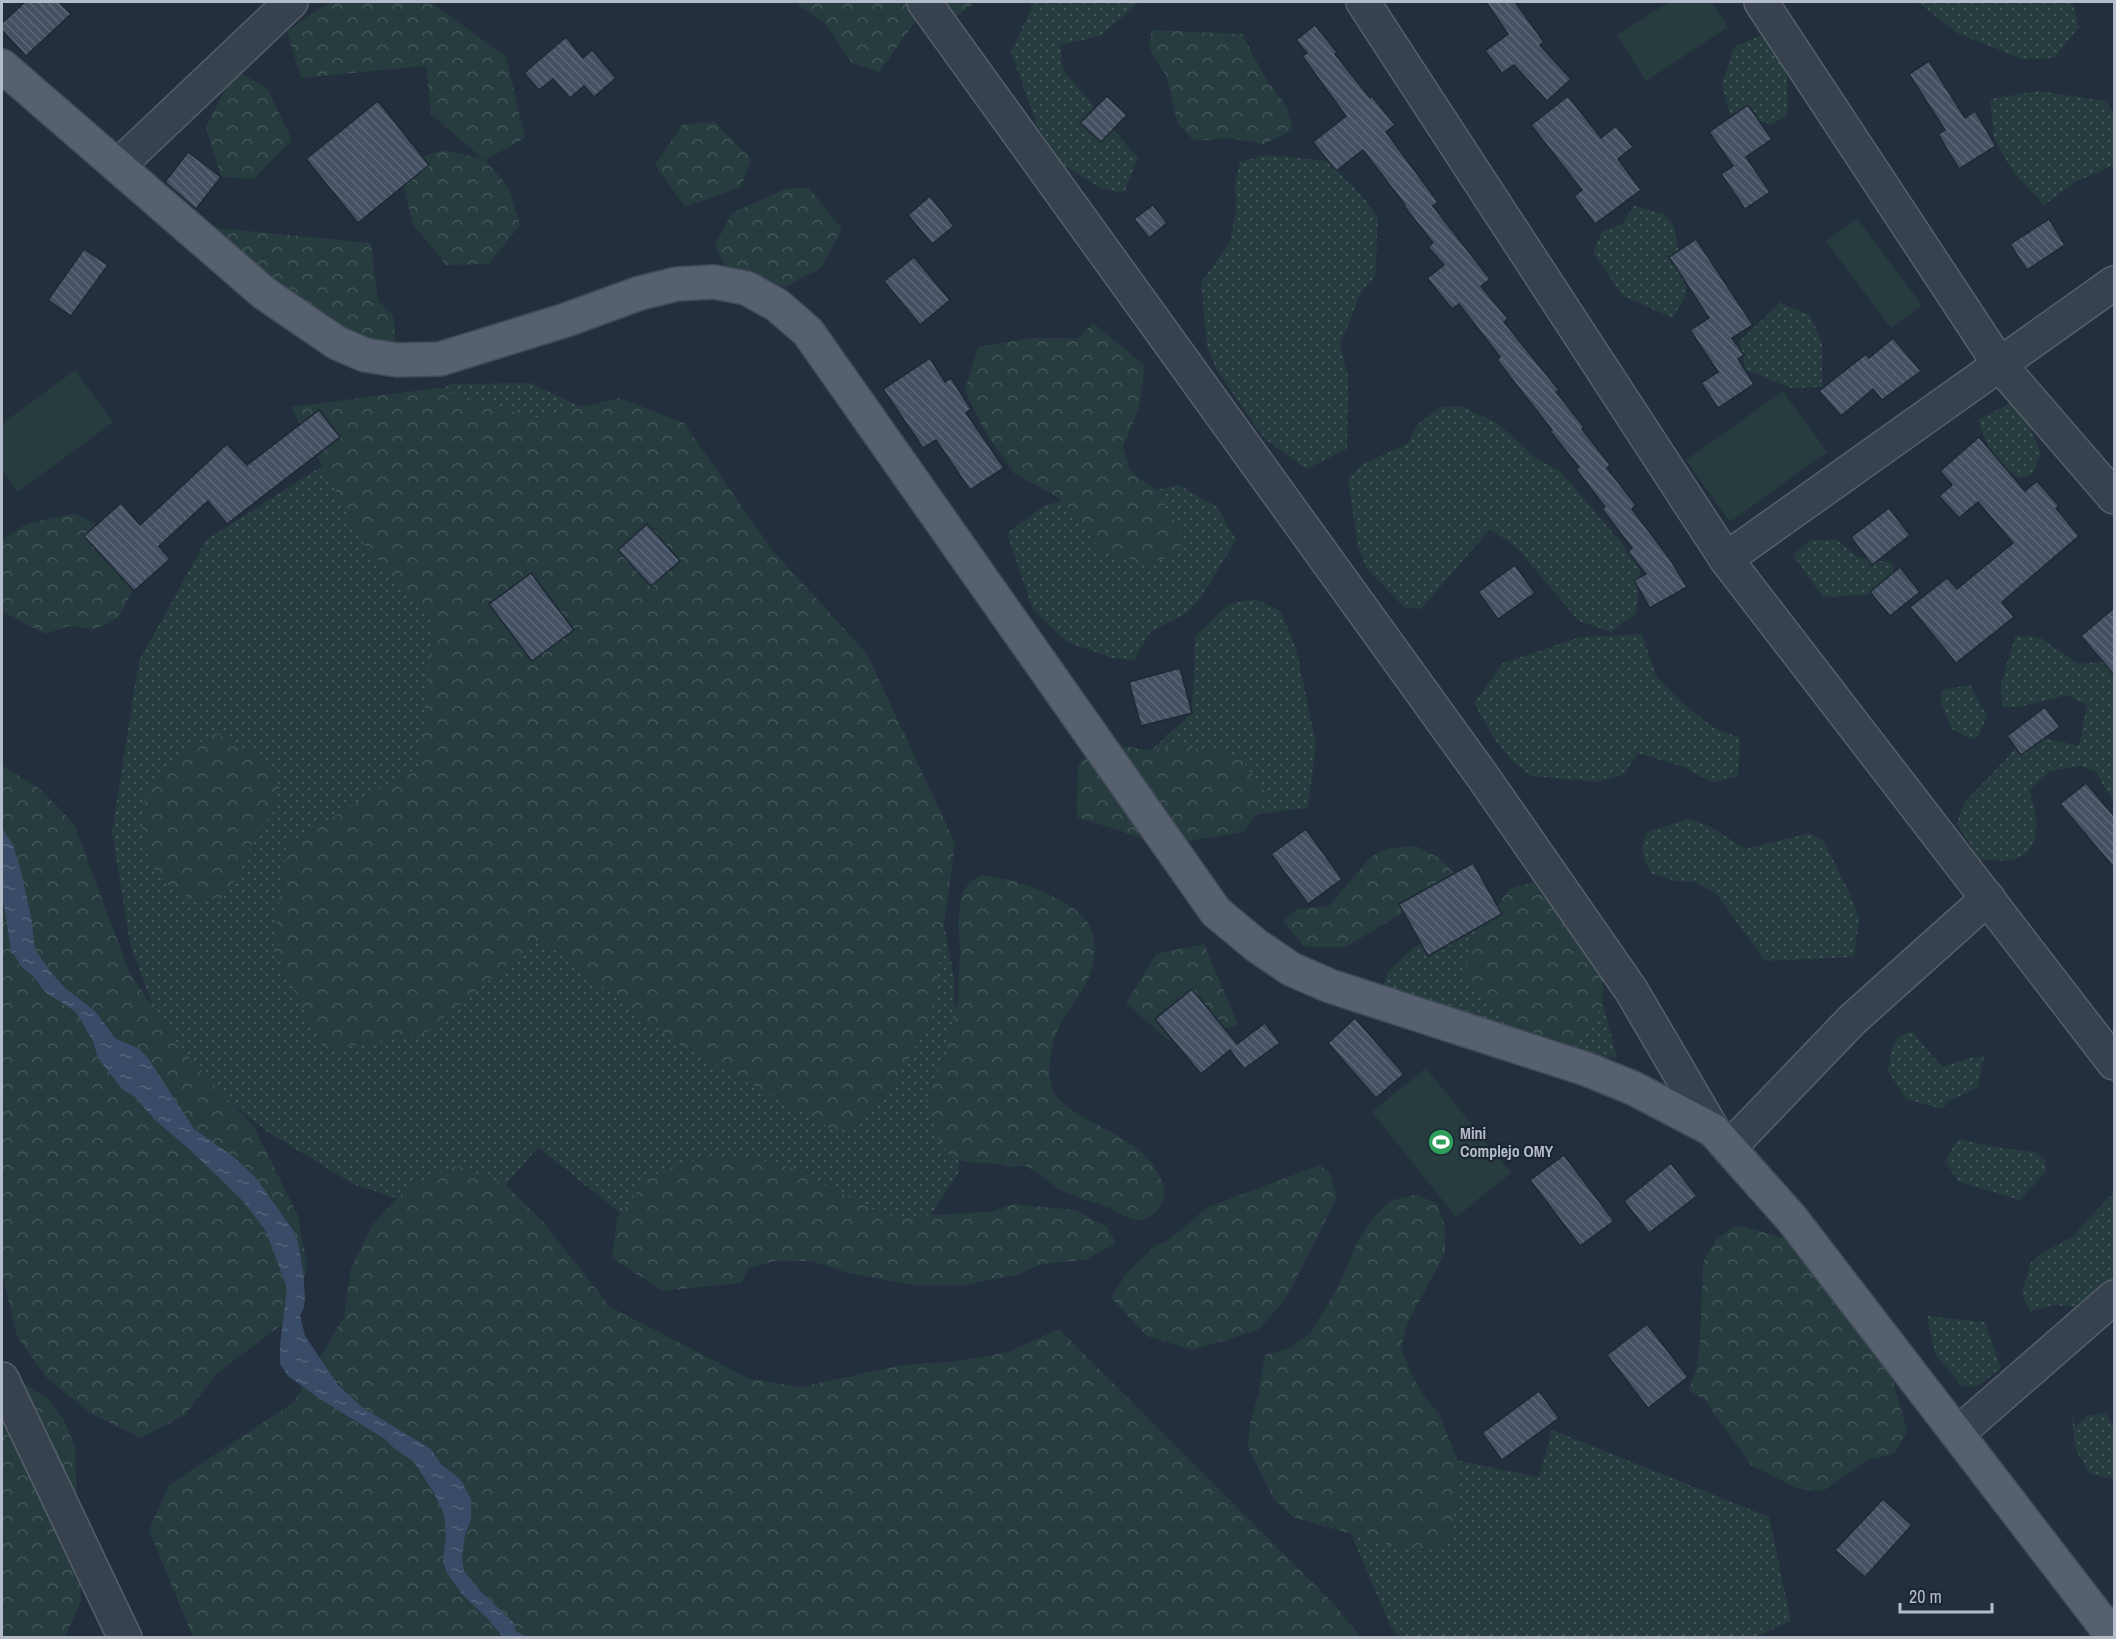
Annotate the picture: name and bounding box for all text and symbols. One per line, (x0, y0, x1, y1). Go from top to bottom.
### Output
place label: Mini Complejo OMY (1460, 1122, 1554, 1162)
sports icon: Mini Complejo OMY (1426, 1127, 1456, 1157)
scale bar (1900, 1576, 1992, 1614)
text: 20 m (1909, 1584, 1942, 1609)

